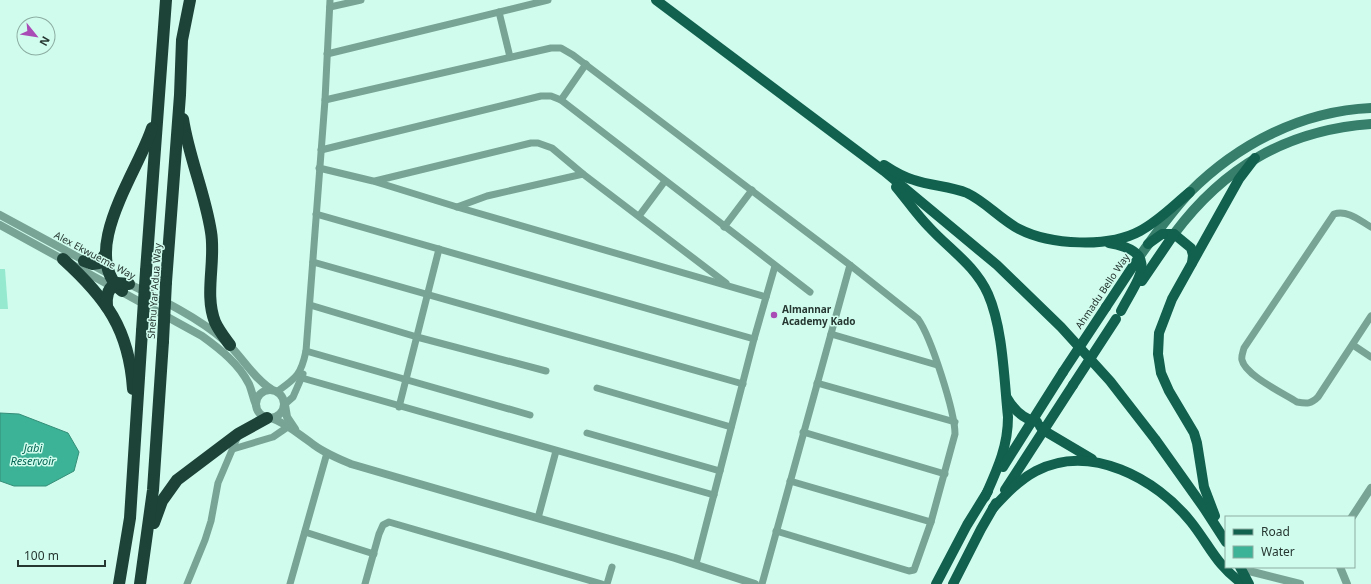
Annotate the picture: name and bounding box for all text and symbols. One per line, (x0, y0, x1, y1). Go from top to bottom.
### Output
north arrow (16, 16, 56, 56)
text: N (36, 34, 54, 49)
street label: Alex Ekwueme Way (52, 228, 139, 283)
street label: Shehu Yar'Adua Way (144, 242, 164, 339)
street label: Ahmadu Bello Way (1072, 250, 1133, 331)
place label: Almannar Academy Kado (782, 302, 856, 328)
marker: Almannar Academy Kado (769, 310, 779, 320)
water label: Jabi Reservoir (11, 440, 56, 468)
legend (1225, 516, 1355, 568)
text: Road (1261, 523, 1290, 540)
scale bar (18, 542, 105, 568)
text: Water (1261, 543, 1295, 560)
text: 100 m (24, 547, 59, 564)

